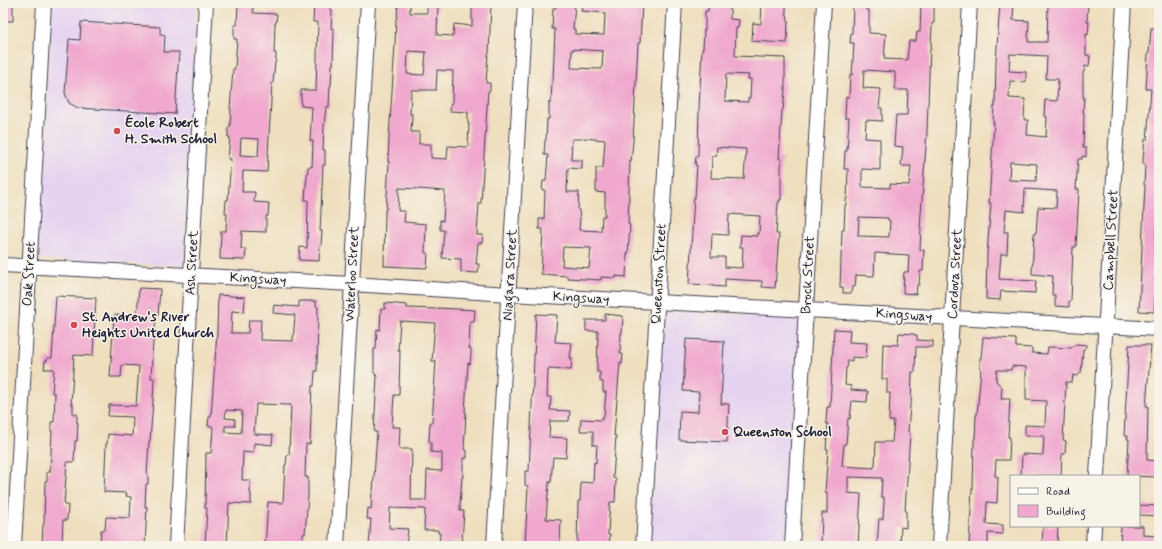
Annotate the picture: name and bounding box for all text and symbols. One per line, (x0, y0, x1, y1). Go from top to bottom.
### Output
place label: École Robert H. Smith School (125, 114, 217, 148)
marker: École Robert H. Smith School (112, 126, 122, 136)
street label: Campbell Street (1099, 189, 1123, 291)
street label: Queenston Street (647, 223, 671, 325)
street label: Waterloo Street (341, 225, 364, 322)
street label: Cordova Street (944, 227, 966, 320)
street label: Niagara Street (499, 228, 523, 321)
street label: Ash Street (181, 229, 203, 296)
street label: Brock Street (797, 235, 819, 315)
street label: Oak Street (18, 241, 40, 307)
street label: Kingsway (229, 269, 287, 290)
street label: Kingsway (552, 288, 610, 309)
street label: Kingsway (875, 304, 933, 327)
place label: St. Andrew's River Heights United Church (82, 308, 214, 343)
marker: St. Andrew's River Heights United Church (69, 320, 79, 330)
place label: Queenston School (733, 423, 832, 441)
marker: Queenston School (720, 427, 730, 437)
legend (1010, 475, 1140, 527)
text: Road (1046, 484, 1070, 500)
text: Building (1046, 504, 1086, 521)

